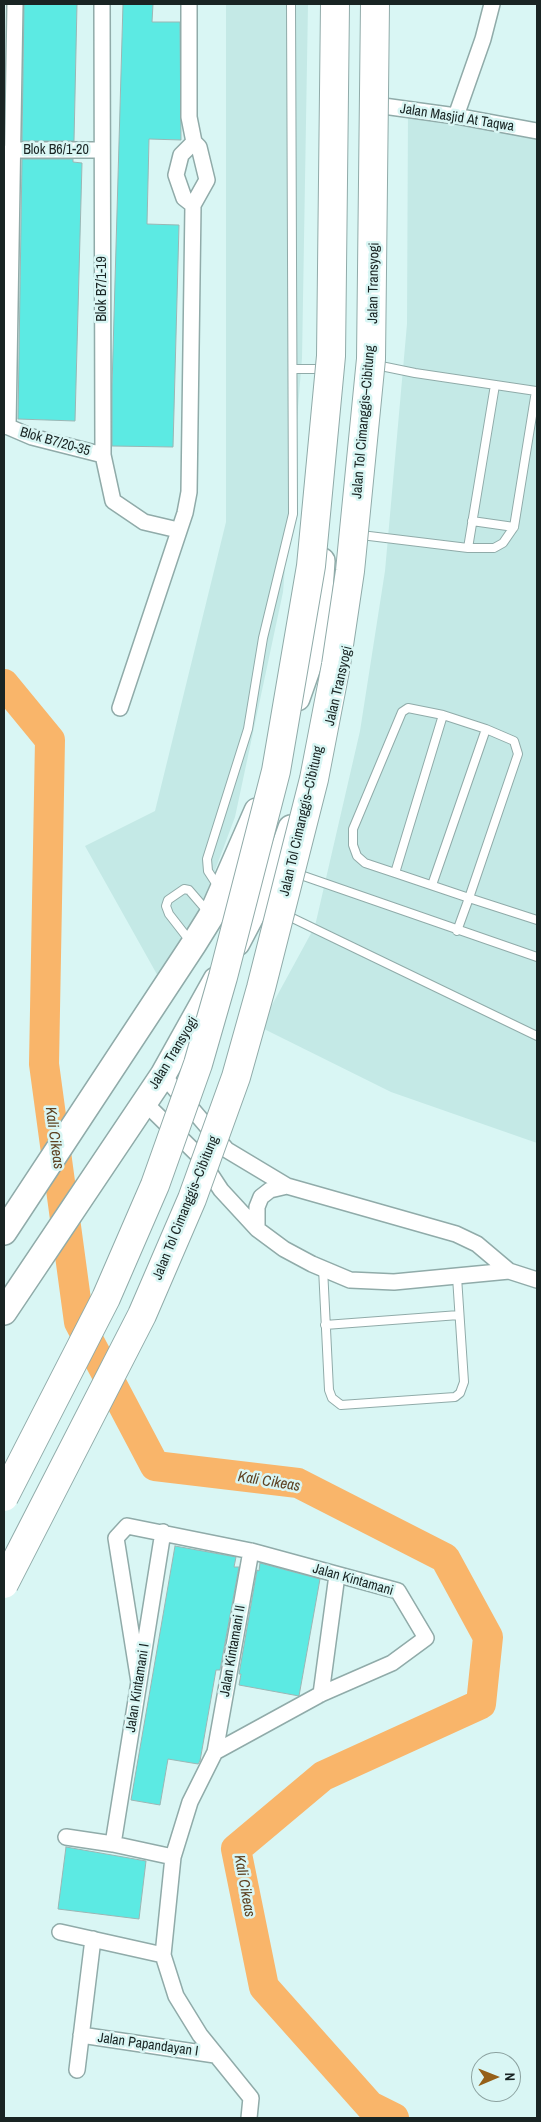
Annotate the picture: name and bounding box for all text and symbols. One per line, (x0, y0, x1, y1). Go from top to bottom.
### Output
street label: Jalan Masjid At Taqwa (399, 101, 515, 135)
street label: Blok B6/1-20 (23, 142, 89, 158)
street label: Jalan Transyogi (365, 242, 383, 324)
street label: Blok B7/1-19 (94, 256, 110, 322)
street label: Jalan Tol Cimanggis–Cibitung (349, 345, 379, 499)
street label: Blok B7/20-35 (18, 424, 92, 460)
street label: Jalan Transyogi (322, 645, 356, 727)
street label: Jalan Tol Cimanggis–Cibitung (277, 744, 327, 898)
street label: Jalan Transyogi (146, 1014, 202, 1092)
water label: Kali Cikeas (41, 1106, 67, 1170)
street label: Jalan Tol Cimanggis–Cibitung (149, 1134, 223, 1282)
water label: Kali Cikeas (237, 1468, 301, 1496)
street label: Jalan Kintamani (311, 1560, 395, 1600)
street label: Jalan Kintamani II (217, 1604, 249, 1698)
street label: Jalan Kintamani I (123, 1643, 153, 1733)
water label: Kali Cikeas (230, 1853, 258, 1919)
street label: Jalan Papandayan I (97, 2030, 199, 2060)
north arrow (471, 2052, 521, 2102)
text: N (501, 2072, 519, 2081)

